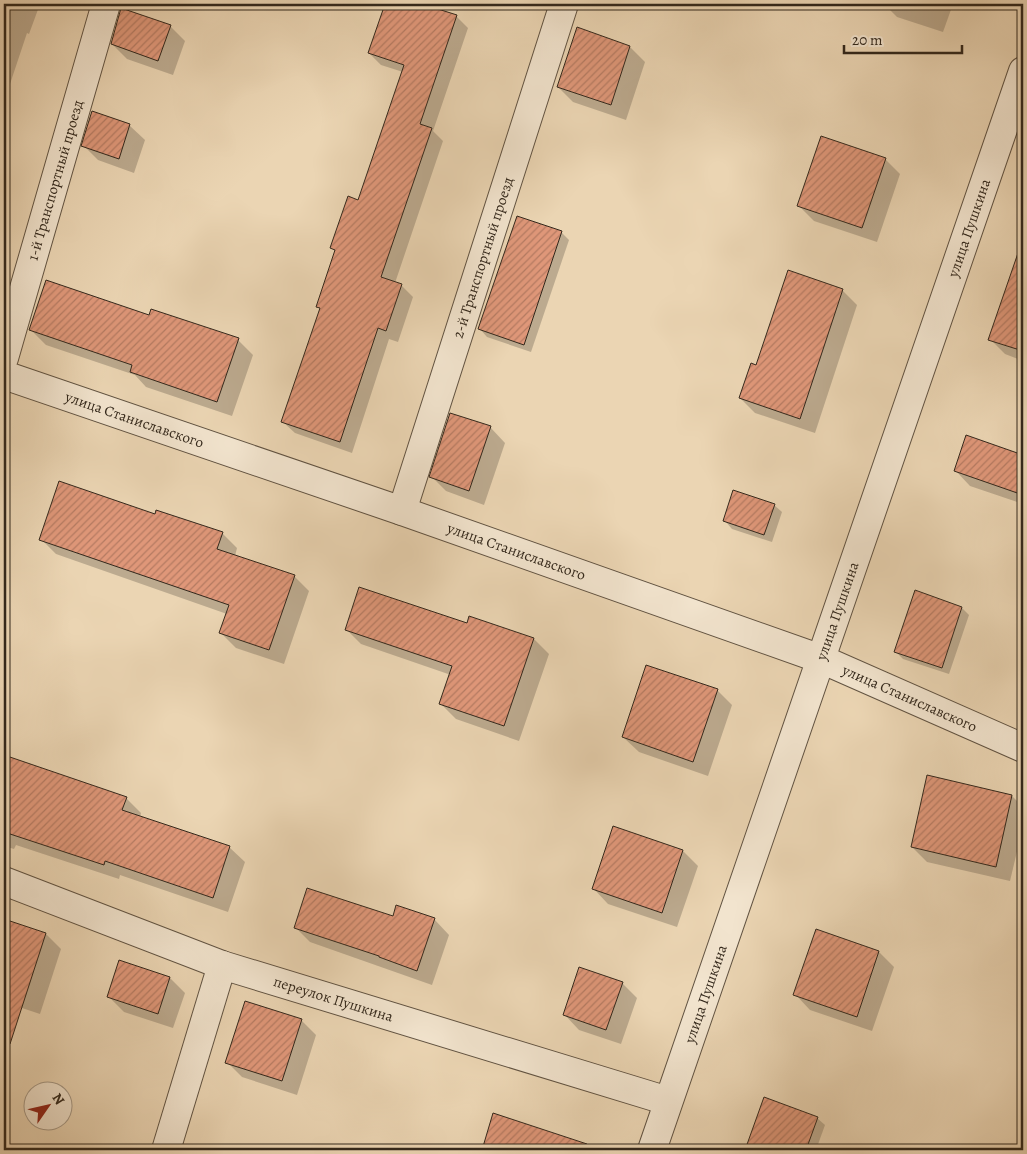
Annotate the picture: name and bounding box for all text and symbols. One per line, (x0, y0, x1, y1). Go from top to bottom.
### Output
scale bar (844, 22, 962, 54)
text: 20 m (852, 30, 883, 50)
street label: 1-й Транспортный проезд (23, 98, 88, 263)
street label: 2-й Транспортный проезд (448, 174, 518, 341)
street label: улица Пушкина (943, 176, 995, 281)
street label: улица Станиславского (62, 386, 207, 453)
street label: улица Станиславского (444, 517, 588, 585)
street label: улица Пушкина (811, 559, 864, 664)
street label: улица Станиславского (838, 659, 980, 737)
street label: улица Пушкина (679, 942, 732, 1047)
street label: переулок Пушкина (271, 971, 396, 1027)
north arrow (22, 1082, 72, 1132)
text: N (48, 1089, 69, 1109)

